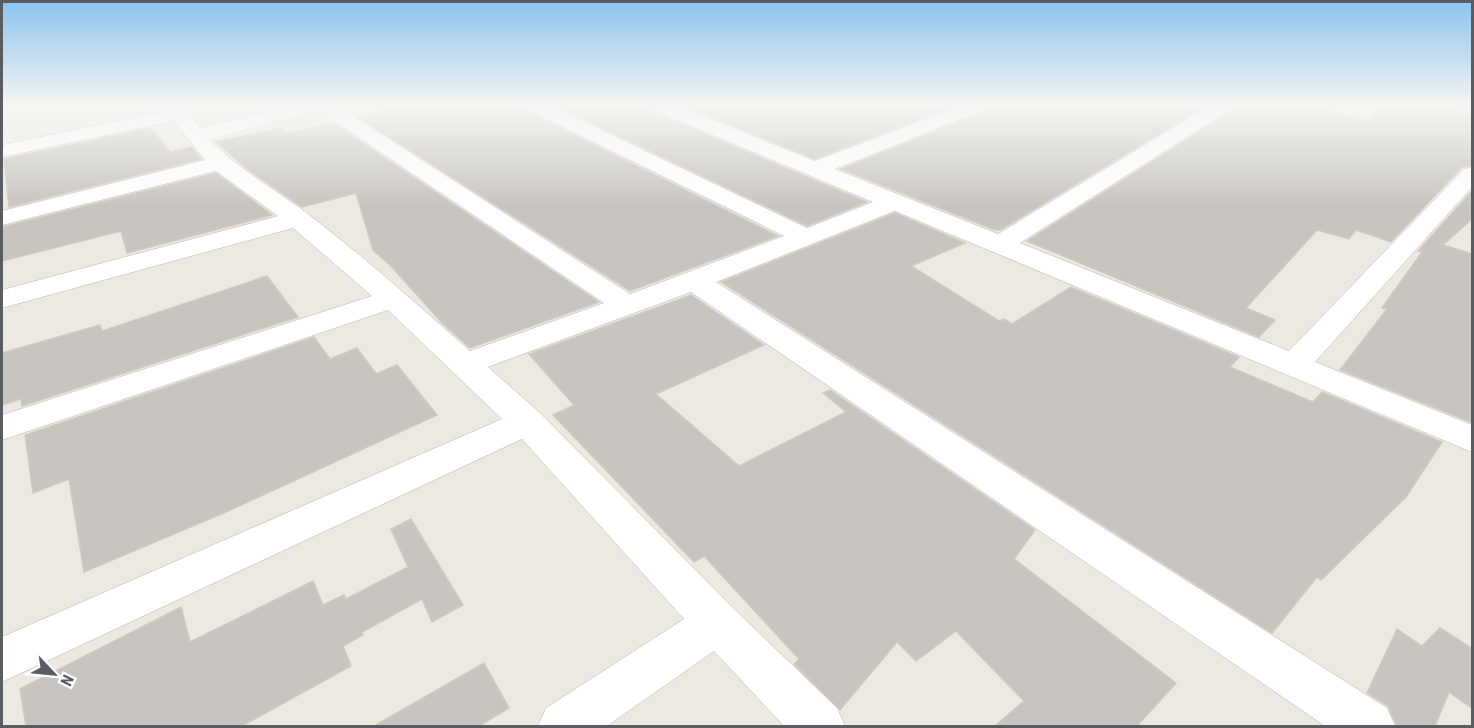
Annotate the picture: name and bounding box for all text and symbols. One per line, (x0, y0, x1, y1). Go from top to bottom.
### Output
north arrow (24, 644, 84, 704)
text: N (56, 672, 78, 689)

